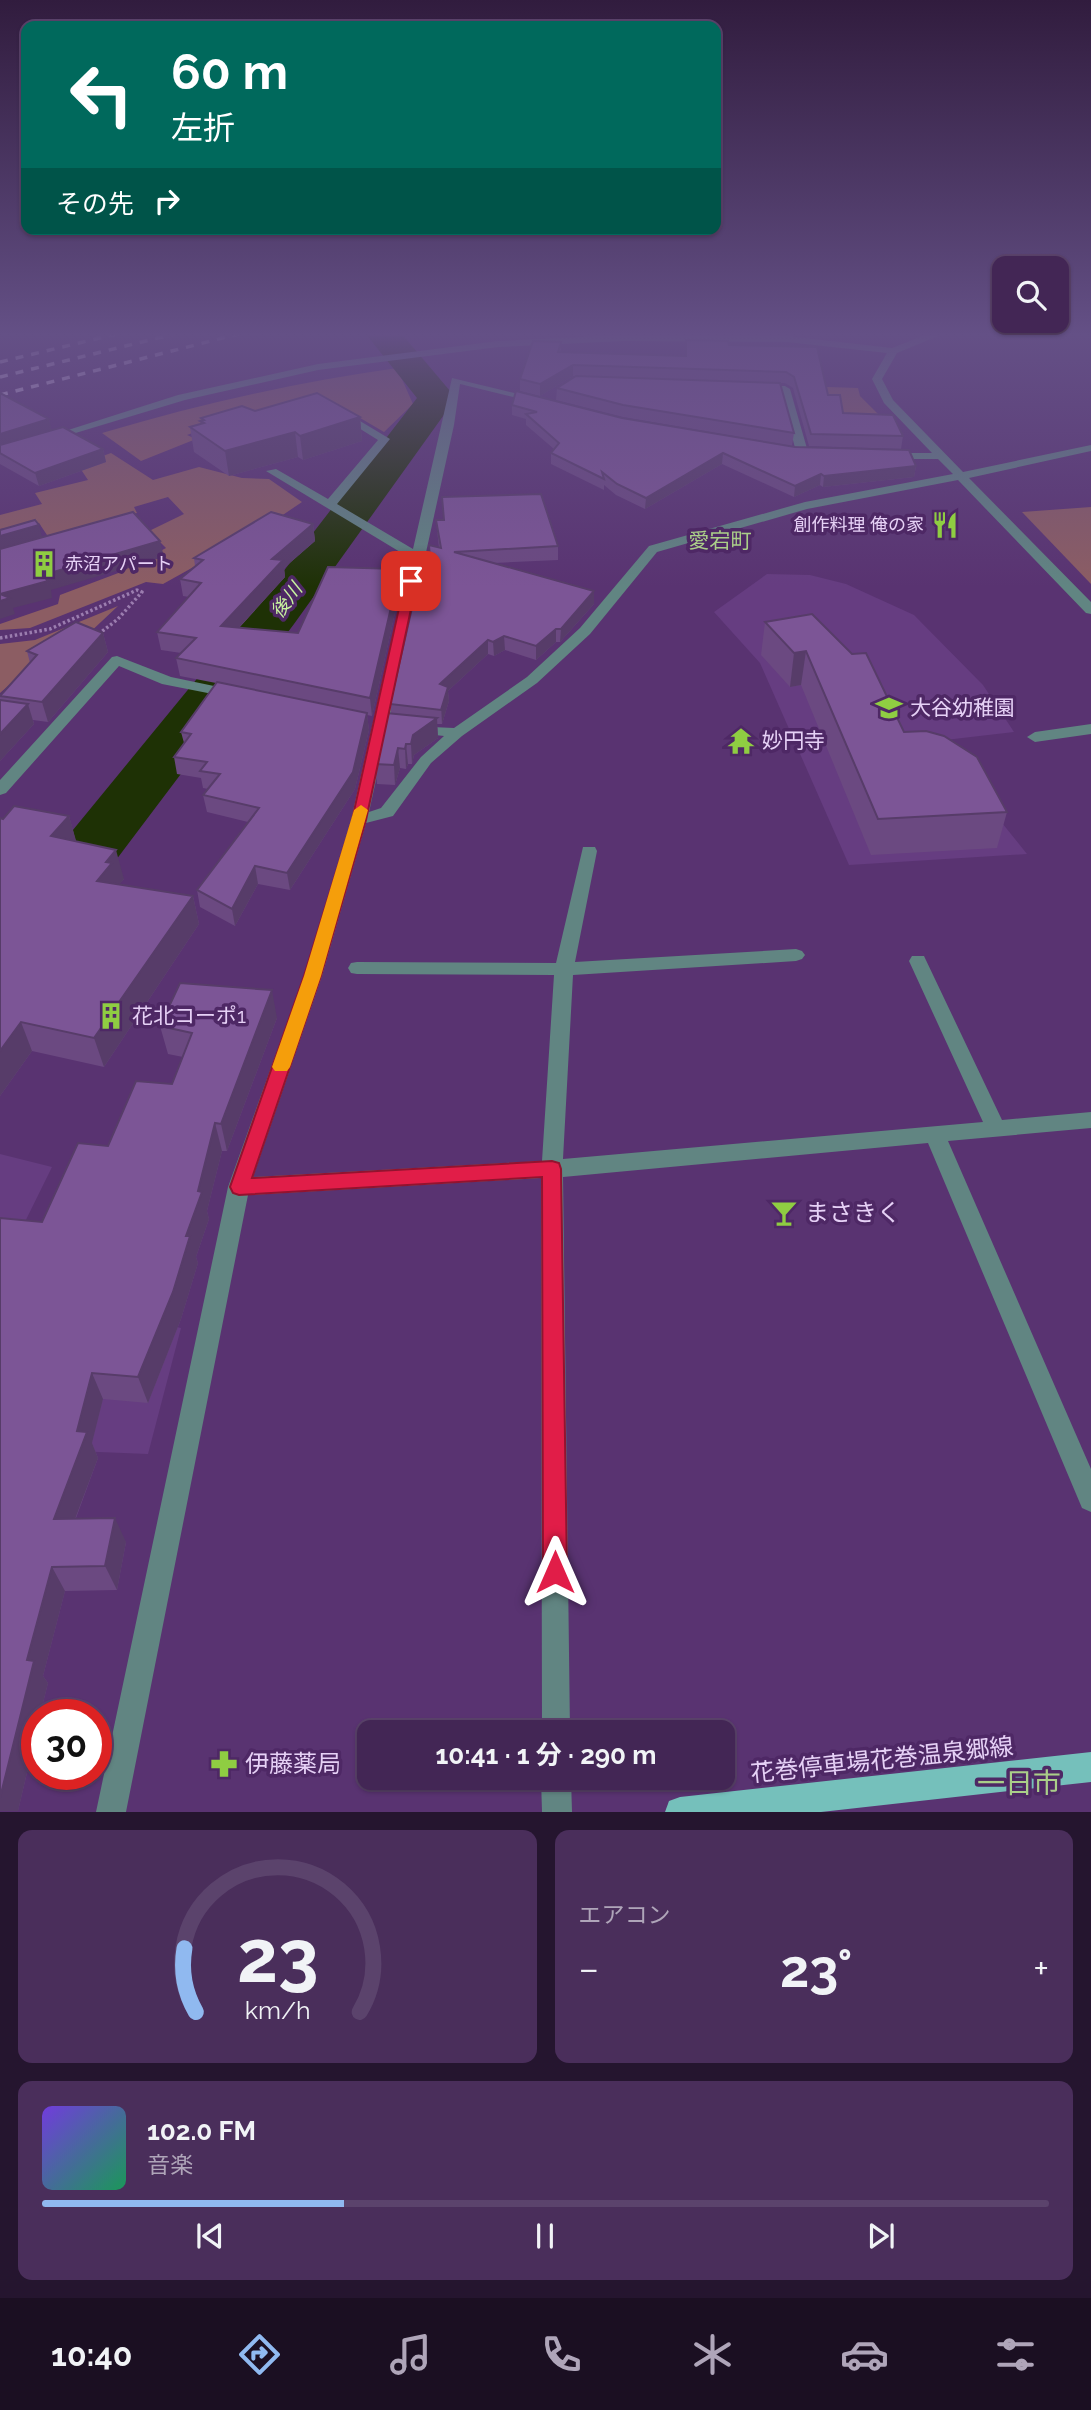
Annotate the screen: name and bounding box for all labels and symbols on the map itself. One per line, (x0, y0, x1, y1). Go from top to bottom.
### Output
restaurant icon: 創作料理 俺の家 (930, 510, 960, 540)
place label: 創作料理 俺の家 (793, 514, 924, 535)
district label: 愛宕町 (689, 528, 752, 553)
building icon: 赤沼アパート (29, 549, 59, 579)
pin (381, 551, 441, 611)
place label: 赤沼アパート (65, 553, 173, 574)
water label: 後川 (266, 577, 307, 622)
school or university icon: 大谷幼稚園 (874, 693, 904, 723)
place label: 大谷幼稚園 (910, 695, 1015, 720)
temple icon: 妙円寺 (726, 726, 756, 756)
place label: 妙円寺 (762, 728, 825, 753)
building icon: 花北コーポ1 (96, 1001, 126, 1031)
place label: 花北コーポ1 (132, 1003, 246, 1028)
bar icon: まさきく (769, 1198, 799, 1228)
place label: まさきく (805, 1198, 901, 1227)
position arrow (518, 1535, 592, 1609)
speed limit sign: 30 (21, 1699, 112, 1790)
street label: 花巻停車場花巻温泉郷線 (749, 1731, 1015, 1788)
pharmacy icon: 伊藤薬局 (209, 1749, 239, 1779)
place label: 伊藤薬局 (245, 1749, 341, 1778)
district label: 一日市 (977, 1767, 1061, 1800)

